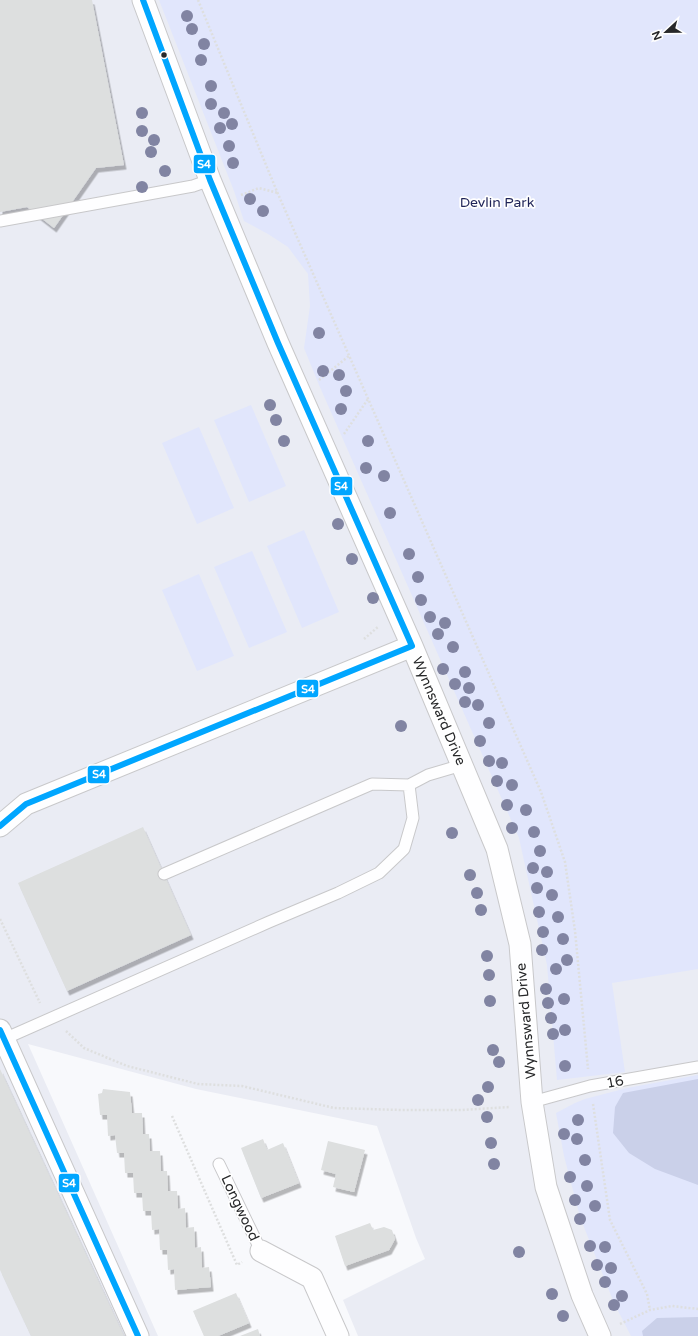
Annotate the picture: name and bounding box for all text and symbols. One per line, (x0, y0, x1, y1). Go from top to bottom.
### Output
north arrow (646, 12, 686, 52)
text: N (650, 29, 665, 42)
unlabelled marker (159, 50, 169, 60)
line badge: S4 (193, 154, 216, 174)
text: S4 (197, 158, 211, 171)
park label: Devlin Park (460, 194, 535, 211)
line badge: S4 (330, 476, 353, 496)
text: S4 (334, 480, 348, 493)
street label: Wynnsward Drive (408, 654, 470, 768)
line badge: S4 (296, 679, 319, 698)
text: S4 (301, 683, 315, 696)
line badge: S4 (87, 765, 110, 784)
text: S4 (92, 768, 106, 781)
street label: Wynnsward Drive (512, 962, 540, 1080)
street label: 16 (605, 1072, 625, 1092)
street label: Longwood (217, 1172, 263, 1244)
line badge: S4 (58, 1173, 80, 1193)
text: S4 (62, 1177, 76, 1190)

